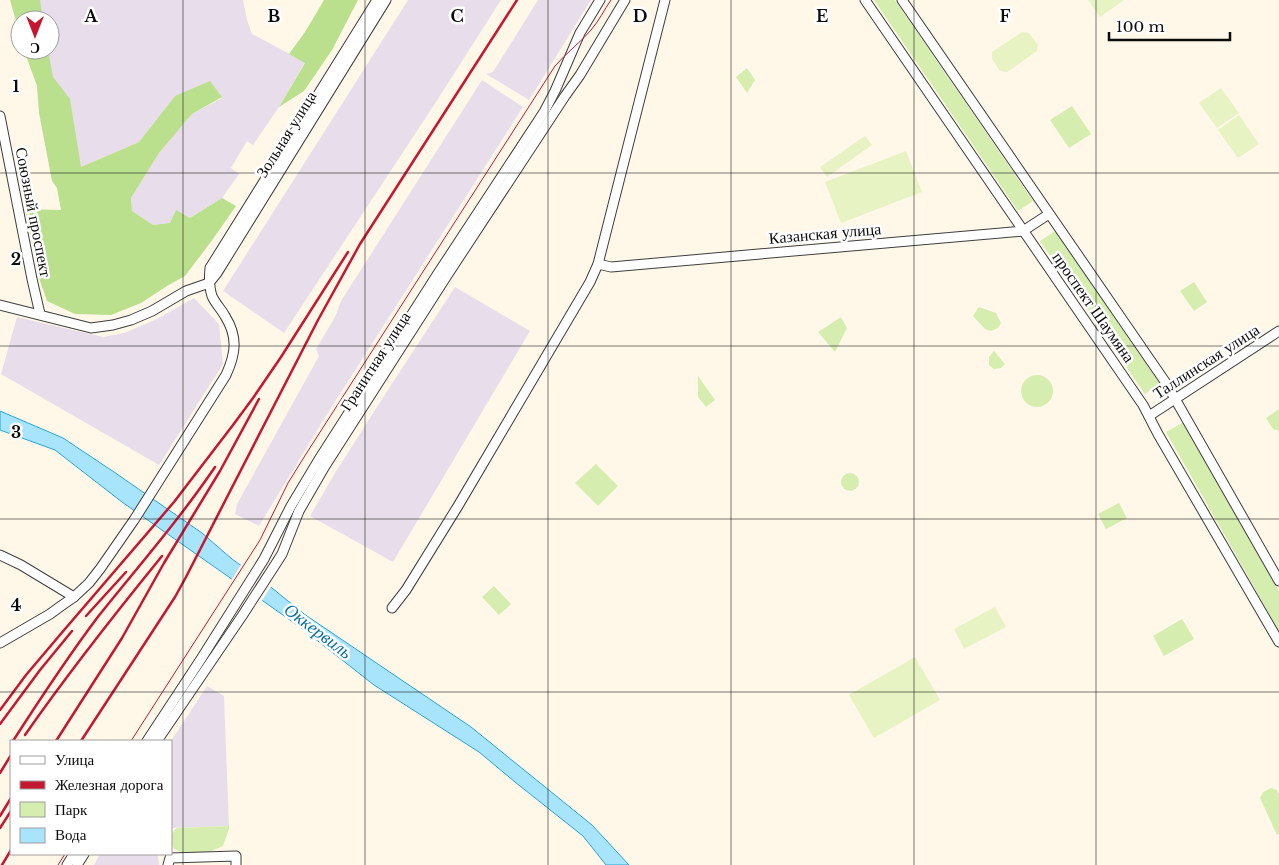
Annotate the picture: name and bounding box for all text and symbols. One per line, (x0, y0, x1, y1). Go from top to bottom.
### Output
text: A (84, 6, 99, 26)
text: B (268, 6, 281, 26)
text: C (450, 6, 464, 26)
text: D (633, 6, 647, 26)
text: E (816, 6, 828, 26)
text: F (999, 6, 1011, 26)
north arrow (10, 10, 60, 60)
scale bar (1109, 10, 1230, 42)
text: 100 m (1116, 17, 1165, 36)
text: С (30, 39, 40, 57)
text: 1 (13, 76, 20, 96)
street label: Зольная улица (251, 87, 321, 181)
street label: Союзный проспект (12, 145, 56, 279)
street label: Казанская улица (768, 218, 882, 248)
street label: проспект Шаумяна (1048, 248, 1140, 366)
text: 2 (11, 249, 21, 269)
street label: Гранитная улица (335, 308, 415, 414)
street label: Таллинская улица (1149, 319, 1263, 403)
text: 3 (11, 422, 21, 442)
text: 4 (11, 595, 21, 615)
water label: Оккервиль (280, 598, 356, 664)
legend (10, 740, 172, 855)
text: Улица (55, 750, 94, 769)
text: Железная дорога (55, 775, 164, 794)
text: Парк (55, 800, 88, 819)
text: Вода (55, 825, 87, 844)

